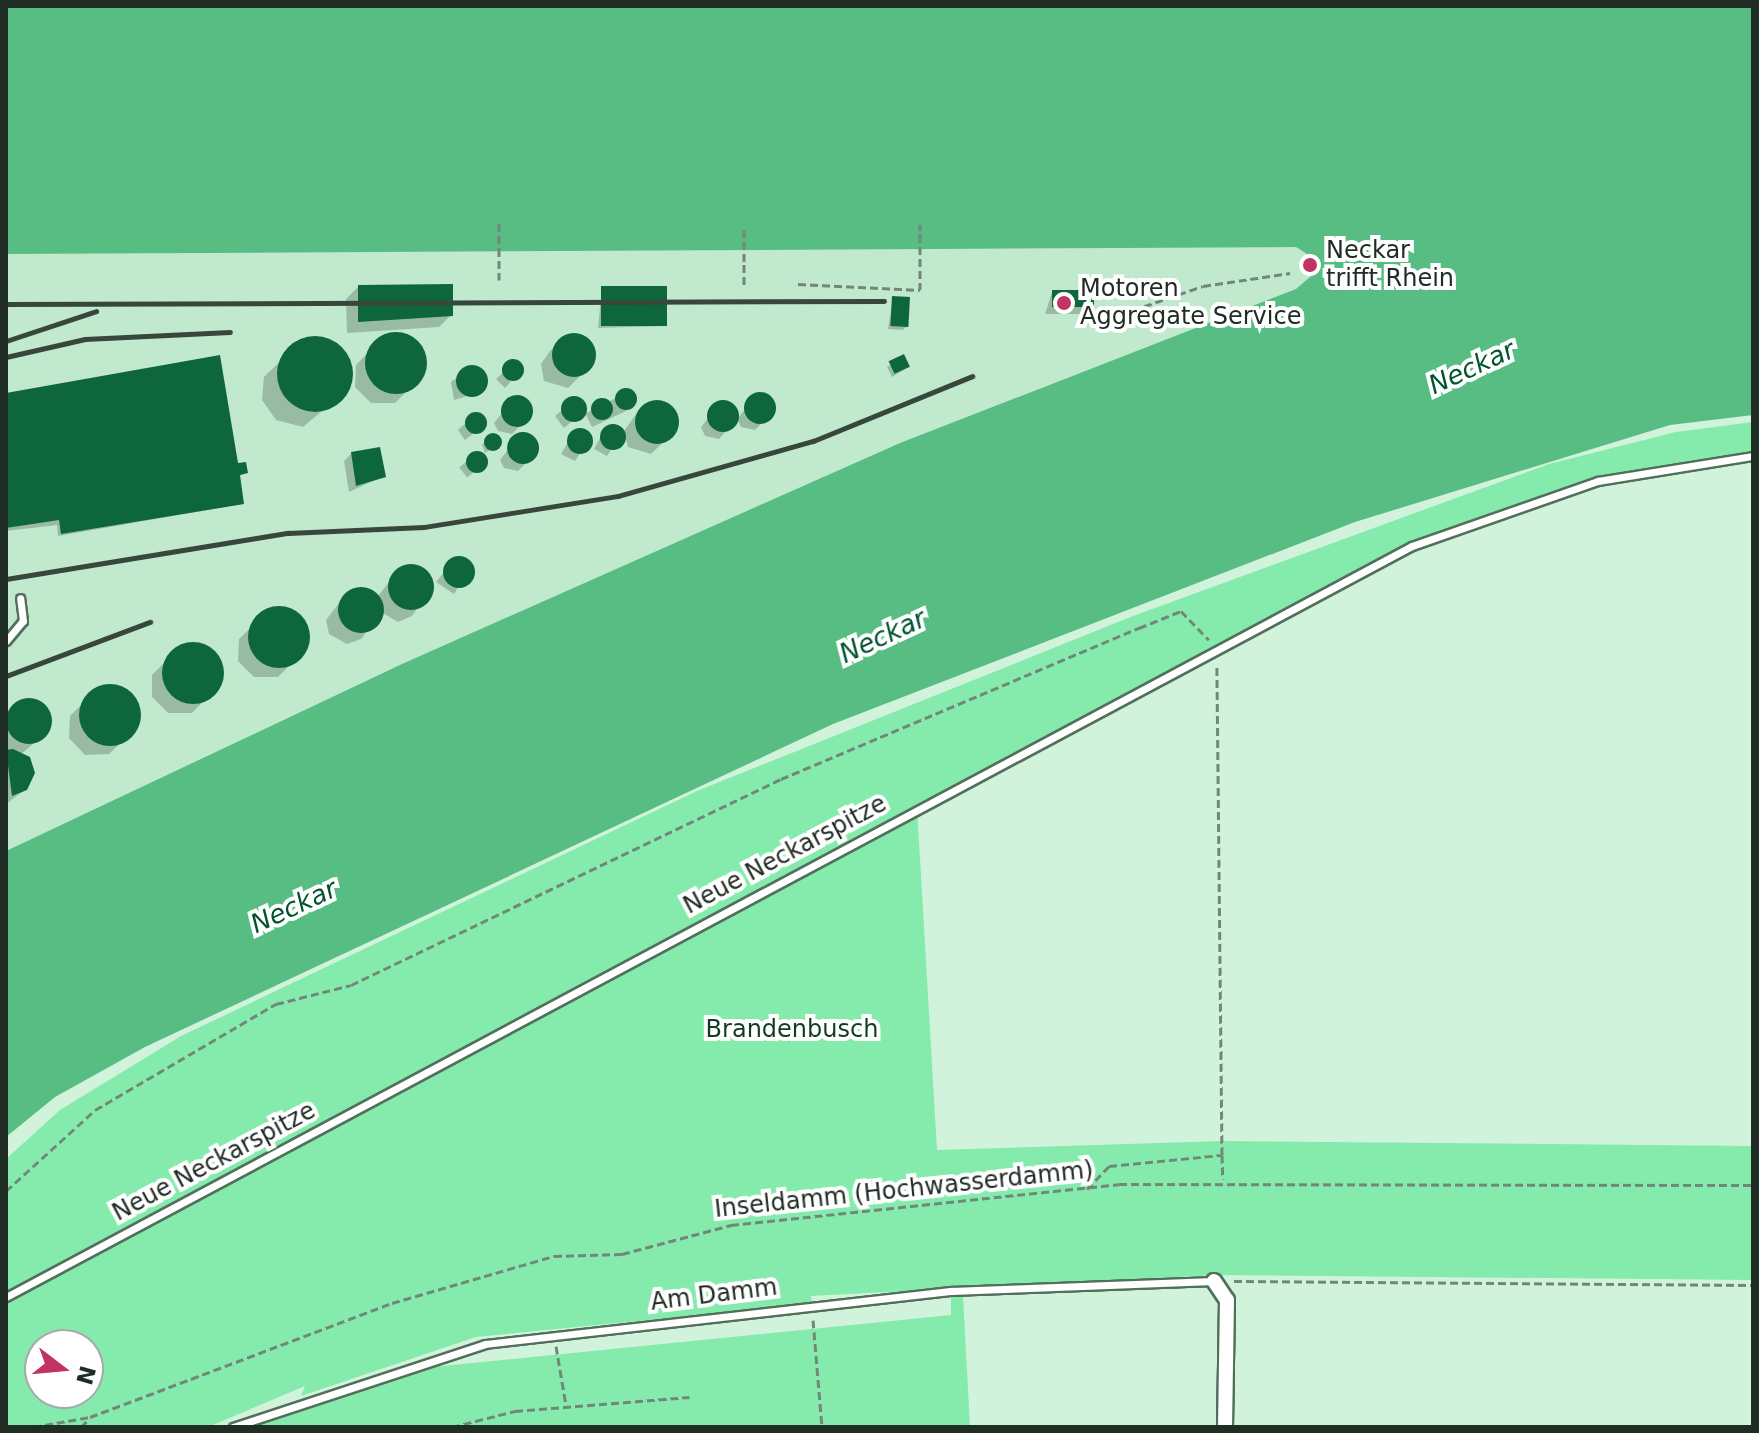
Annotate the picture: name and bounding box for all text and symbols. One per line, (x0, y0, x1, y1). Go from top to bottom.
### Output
place label: Neckar trifft Rhein (1326, 237, 1454, 293)
marker: Neckar trifft Rhein (1301, 256, 1319, 274)
place label: Motoren Aggregate Service (1080, 275, 1301, 331)
marker: Motoren Aggregate Service (1055, 294, 1073, 312)
water label: Neckar (1424, 335, 1520, 401)
water label: Neckar (835, 604, 931, 670)
street label: Neue Neckarspitze (679, 789, 891, 921)
water label: Neckar (246, 874, 342, 940)
park label: Brandenbusch (706, 1016, 878, 1044)
street label: Neue Neckarspitze (108, 1096, 320, 1228)
street label: Inseldamm (Hochwasserdamm) (713, 1156, 1095, 1224)
street label: Am Damm (649, 1273, 779, 1317)
north arrow (24, 1329, 104, 1409)
text: N (71, 1363, 100, 1387)

